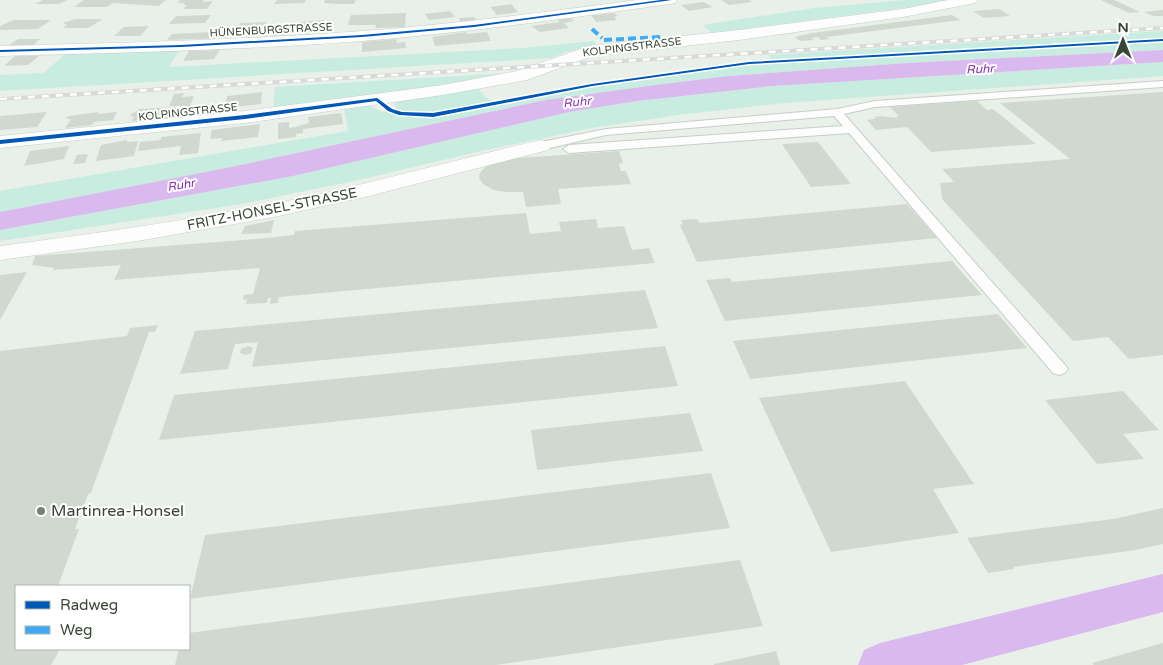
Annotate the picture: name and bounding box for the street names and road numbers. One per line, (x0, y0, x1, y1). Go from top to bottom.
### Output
street label: HÜNENBURGSTRASSE (209, 20, 333, 40)
street label: KOLPINGSTRASSE (582, 34, 682, 60)
street label: KOLPINGSTRASSE (138, 100, 238, 124)
street label: FRITZ-HONSEL-STRASSE (185, 184, 359, 234)

